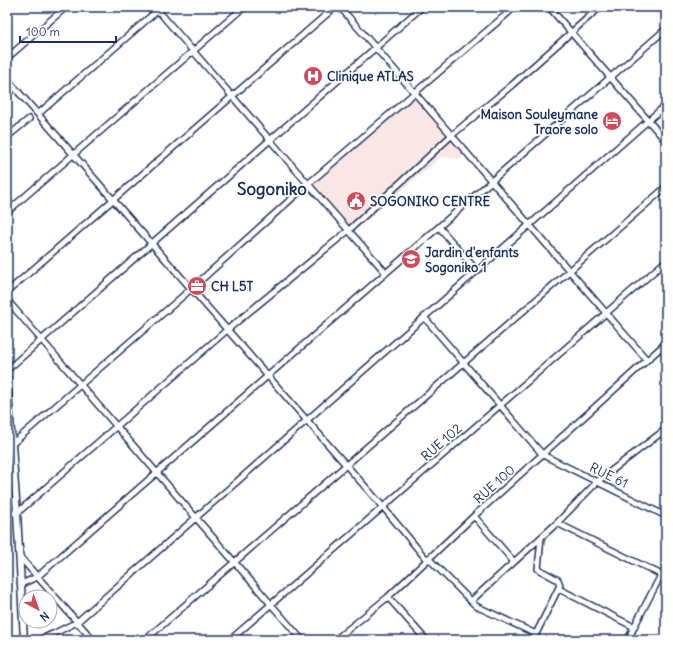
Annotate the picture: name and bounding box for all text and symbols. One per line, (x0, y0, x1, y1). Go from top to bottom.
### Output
scale bar (20, 18, 116, 44)
text: 100 m (26, 24, 60, 39)
hospital icon: Clinique ATLAS (302, 65, 324, 87)
place label: Clinique ATLAS (327, 68, 414, 85)
place label: Maison Souleymane Traore solo (481, 106, 598, 138)
hotel icon: Maison Souleymane Traore solo (601, 110, 623, 132)
district label: Sogoniko (237, 178, 307, 200)
public building icon: SOGONIKO CENTRE (345, 190, 367, 212)
place label: SOGONIKO CENTRE (370, 193, 490, 210)
place label: Jardin d'enfants Sogoniko 1 (425, 244, 519, 276)
school or university icon: Jardin d'enfants Sogoniko 1 (400, 248, 422, 270)
office icon: CH L5T (186, 275, 208, 297)
place label: CH L5T (211, 278, 253, 295)
street label: RUE 102 (417, 420, 465, 465)
street label: RUE 61 (587, 459, 631, 492)
street label: RUE 100 (470, 461, 519, 507)
north arrow (18, 589, 58, 629)
text: N (37, 609, 52, 624)

